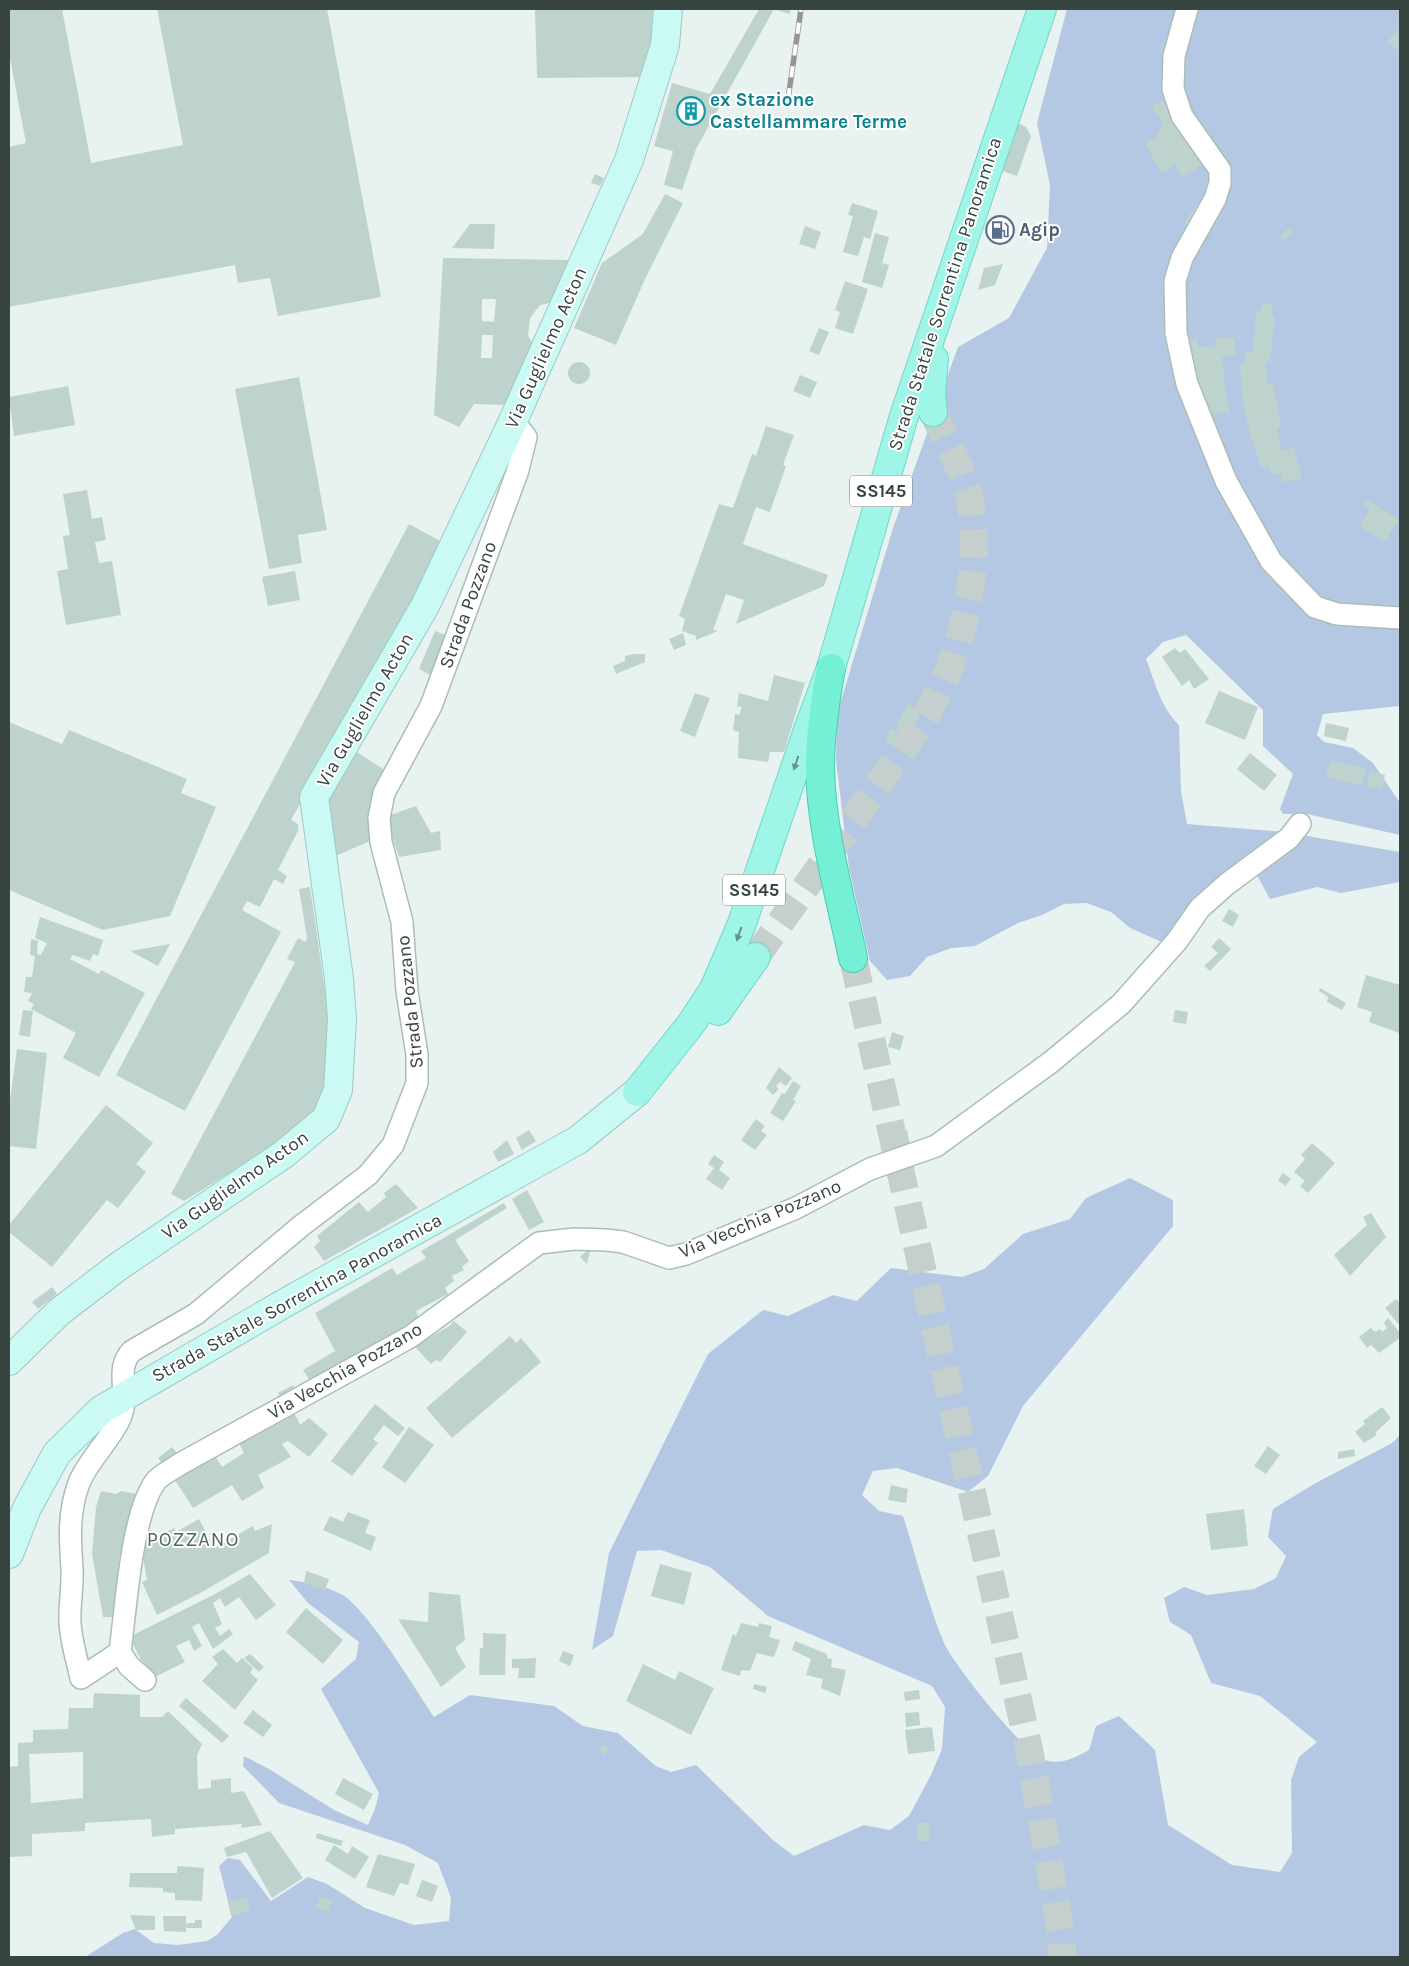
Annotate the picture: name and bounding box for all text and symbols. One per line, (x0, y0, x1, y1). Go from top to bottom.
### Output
place label: ex Stazione Castellammare Terme (710, 89, 907, 133)
building icon: ex Stazione Castellammare Terme (676, 96, 706, 126)
street label: Strada Statale Sorrentina Panoramica (884, 134, 1006, 454)
fuel station icon: Agip (985, 215, 1015, 245)
place label: Agip (1019, 219, 1060, 241)
street label: Via Guglielmo Acton (501, 264, 591, 432)
road number: SS145 (850, 476, 912, 506)
street label: Strada Pozzano (435, 539, 501, 671)
street label: Via Guglielmo Acton (312, 629, 418, 791)
one-way arrow (792, 756, 800, 771)
road number: SS145 (723, 874, 785, 906)
one-way arrow (734, 926, 742, 941)
street label: Strada Pozzano (392, 934, 428, 1070)
street label: Via Guglielmo Acton (157, 1126, 313, 1244)
street label: Via Vecchia Pozzano (676, 1175, 844, 1263)
street label: Strada Statale Sorrentina Panoramica (148, 1209, 446, 1387)
street label: Via Vecchia Pozzano (264, 1318, 426, 1424)
district label: POZZANO (147, 1528, 239, 1551)

